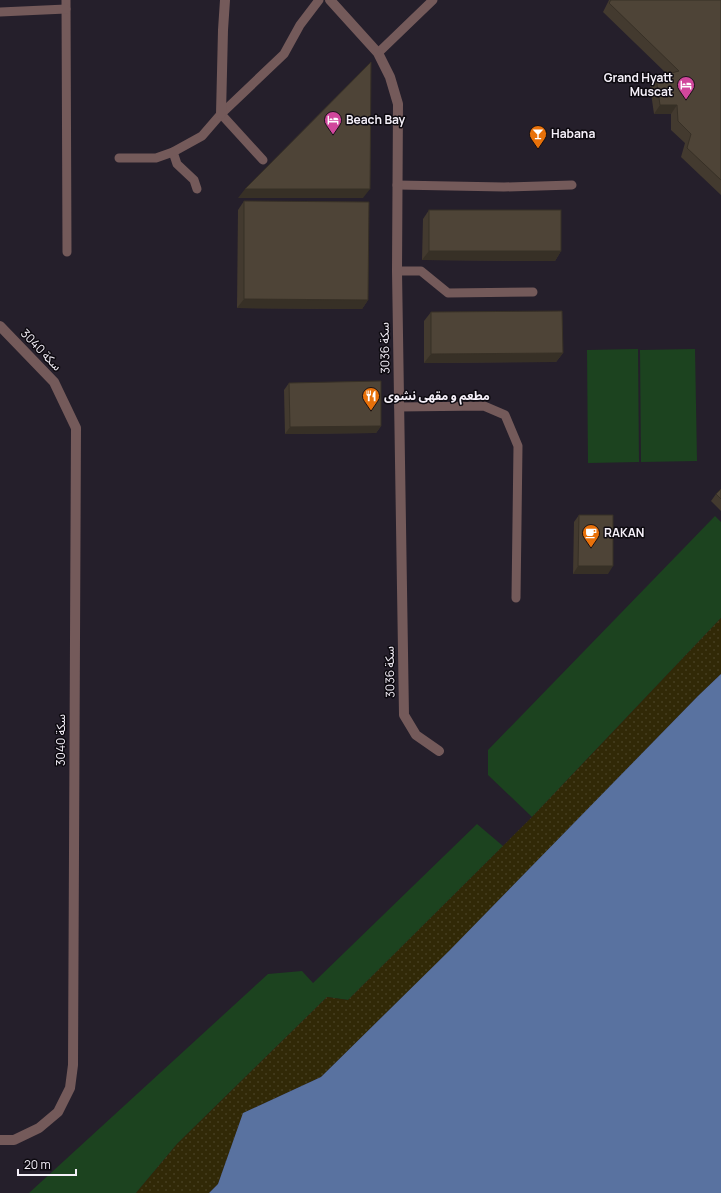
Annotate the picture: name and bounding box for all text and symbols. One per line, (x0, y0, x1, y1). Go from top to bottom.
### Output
place label: Grand Hyatt Muscat (604, 69, 673, 100)
hotel icon: Grand Hyatt Muscat (676, 75, 696, 100)
hotel icon: Beach Bay (323, 110, 343, 135)
place label: Beach Bay (346, 111, 406, 128)
bar icon: Habana (528, 124, 548, 149)
place label: Habana (551, 125, 595, 142)
street label: سكة 3036 (376, 322, 393, 374)
street label: سكة 3040 (17, 325, 66, 374)
restaurant icon: مطعم و مقهى نشوى (361, 386, 381, 411)
place label: مطعم و مقهى نشوى (384, 387, 490, 405)
cafe icon: RAKAN (581, 523, 601, 548)
place label: RAKAN (604, 524, 644, 541)
street label: سكة 3036 (381, 646, 398, 698)
street label: سكة 3040 (52, 714, 69, 766)
scale bar (18, 1151, 76, 1177)
text: 20 m (24, 1156, 51, 1173)

